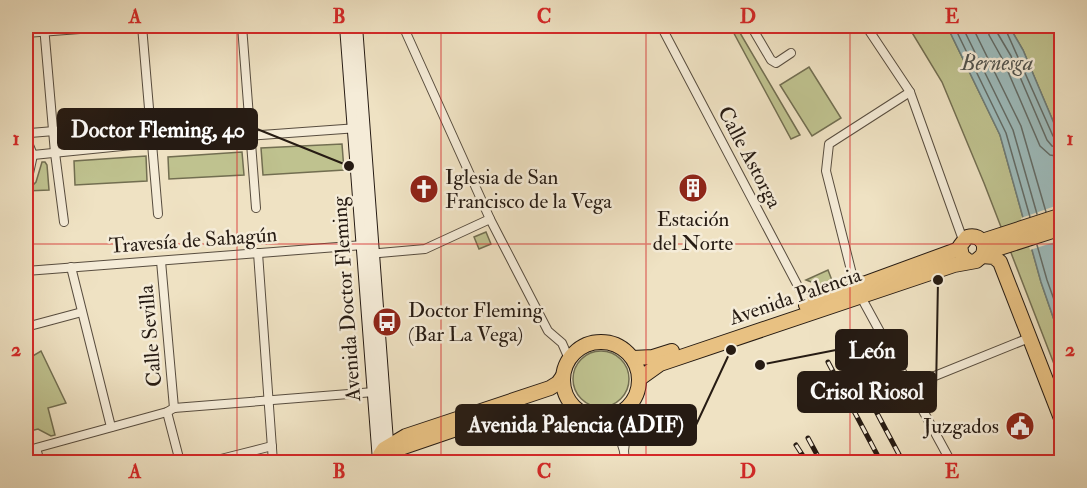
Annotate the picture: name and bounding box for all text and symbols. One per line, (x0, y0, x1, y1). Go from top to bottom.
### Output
text: A (128, 4, 142, 29)
text: B (332, 4, 346, 29)
text: C (537, 4, 551, 29)
text: D (740, 4, 756, 29)
text: E (945, 4, 960, 29)
water label: Bernesga (960, 49, 1033, 77)
street label: Calle Astorga (711, 101, 788, 213)
callout: Doctor Fleming, 40 (58, 109, 257, 149)
text: Doctor Fleming, 40 (71, 116, 245, 145)
text: 1 (12, 126, 20, 151)
text: 1 (1066, 126, 1074, 151)
place label: Iglesia de San Francisco de la Vega (445, 164, 612, 215)
building icon: Estación del Norte (677, 172, 709, 204)
church icon: Iglesia de San Francisco de la Vega (408, 173, 440, 205)
street label: Avenida Doctor Fleming (326, 195, 367, 403)
place label: Estación del Norte (653, 206, 734, 257)
street label: Travesía de Sahagún (108, 221, 278, 260)
street label: Avenida Palencia (725, 261, 865, 332)
street label: Calle Sevilla (133, 283, 168, 388)
place label: Doctor Fleming (Bar La Vega) (408, 297, 544, 348)
bus stop icon: Doctor Fleming (Bar La Vega) (371, 306, 403, 338)
callout: León (836, 330, 907, 370)
text: 2 (11, 337, 21, 362)
text: León (848, 337, 896, 365)
text: 2 (1065, 337, 1075, 362)
callout: Crisol Riosol (798, 372, 936, 412)
text: Crisol Riosol (810, 378, 924, 406)
callout: Avenida Palencia (ADIF) (456, 405, 696, 445)
public building icon: Juzgados (1004, 410, 1036, 442)
text: Avenida Palencia (ADIF) (467, 411, 684, 439)
place label: Juzgados (922, 413, 999, 440)
text: A (128, 459, 142, 484)
text: B (332, 459, 346, 484)
text: C (537, 459, 551, 484)
text: D (740, 459, 756, 484)
text: E (945, 459, 960, 484)

